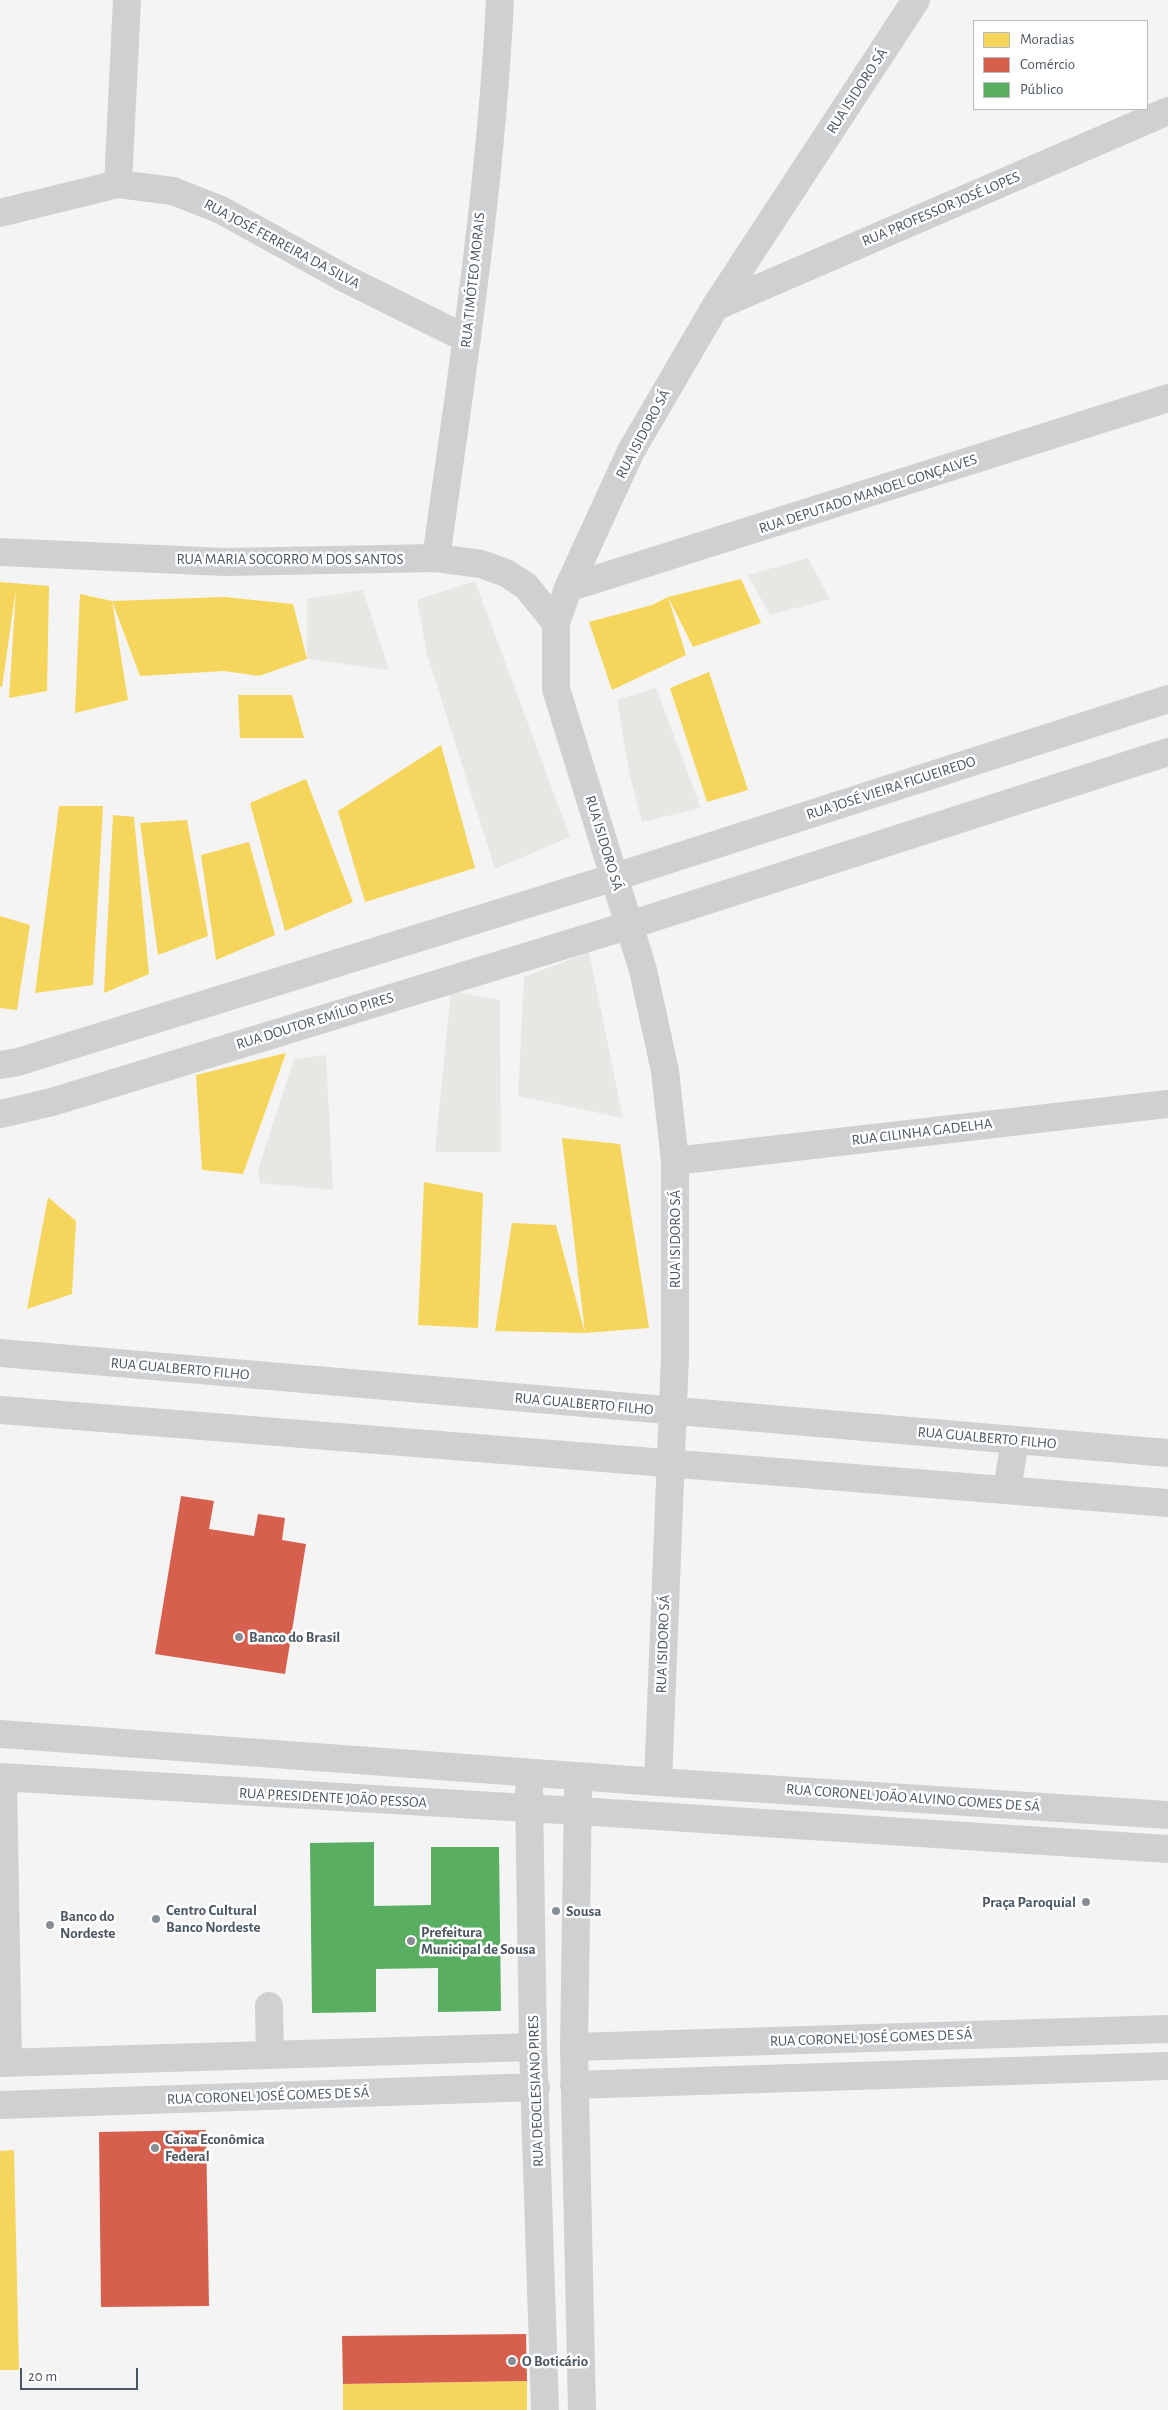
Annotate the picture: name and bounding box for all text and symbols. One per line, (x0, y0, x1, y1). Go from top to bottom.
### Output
legend (973, 20, 1148, 110)
text: Moradias (1020, 32, 1074, 47)
street label: RUA ISIDORO SÁ (823, 45, 891, 137)
text: Comércio (1020, 57, 1075, 72)
text: Público (1020, 82, 1063, 97)
street label: RUA PROFESSOR JOSÉ LOPES (859, 167, 1023, 251)
street label: RUA JOSÉ FERREIRA DA SILVA (201, 195, 363, 293)
street label: RUA TIMÓTEO MORAIS (457, 211, 489, 349)
street label: RUA ISIDORO SÁ (612, 386, 674, 482)
street label: RUA DEPUTADO MANOEL GONÇALVES (757, 450, 979, 538)
street label: RUA MARIA SOCORRO M DOS SANTOS (177, 550, 403, 568)
street label: RUA JOSÉ VIEIRA FIGUEIREDO (804, 752, 978, 824)
street label: RUA ISIDORO SÁ (581, 793, 627, 893)
street label: RUA DOUTOR EMÍLIO PIRES (234, 988, 396, 1054)
street label: RUA CILINHA GADELHA (851, 1114, 993, 1150)
street label: RUA ISIDORO SÁ (666, 1190, 684, 1288)
street label: RUA GUALBERTO FILHO (110, 1354, 250, 1384)
street label: RUA GUALBERTO FILHO (514, 1389, 654, 1419)
street label: RUA GUALBERTO FILHO (917, 1423, 1057, 1453)
street label: RUA ISIDORO SÁ (652, 1594, 674, 1694)
place label: Banco do Brasil (249, 1628, 340, 1646)
marker: Banco do Brasil (233, 1631, 245, 1643)
street label: RUA CORONEL JOÃO ALVINO GOMES DE SÁ (785, 1780, 1041, 1816)
street label: RUA PRESIDENTE JOÃO PESSOA (239, 1784, 427, 1812)
place label: Praça Paroquial (982, 1893, 1076, 1911)
marker: Praça Paroquial (1080, 1896, 1092, 1908)
place label: Centro Cultural Banco Nordeste (166, 1901, 261, 1936)
place label: Sousa (566, 1902, 601, 1920)
marker: Sousa (550, 1905, 562, 1917)
place label: Banco do Nordeste (60, 1907, 115, 1942)
marker: Centro Cultural Banco Nordeste (150, 1913, 162, 1925)
marker: Banco do Nordeste (44, 1919, 56, 1931)
place label: Prefeitura Municipal de Sousa (421, 1923, 536, 1958)
marker: Prefeitura Municipal de Sousa (405, 1935, 417, 1947)
street label: RUA DEOCLESIANO PIRES (524, 2015, 548, 2167)
street label: RUA CORONEL JOSÉ GOMES DE SÁ (769, 2025, 973, 2051)
street label: RUA CORONEL JOSÉ GOMES DE SÁ (166, 2083, 370, 2109)
place label: Caixa Econômica Federal (165, 2130, 265, 2165)
marker: Caixa Econômica Federal (149, 2142, 161, 2154)
place label: O Boticário (522, 2352, 588, 2370)
marker: O Boticário (506, 2355, 518, 2367)
scale bar (22, 2358, 140, 2390)
text: 20 m (28, 2369, 57, 2384)

